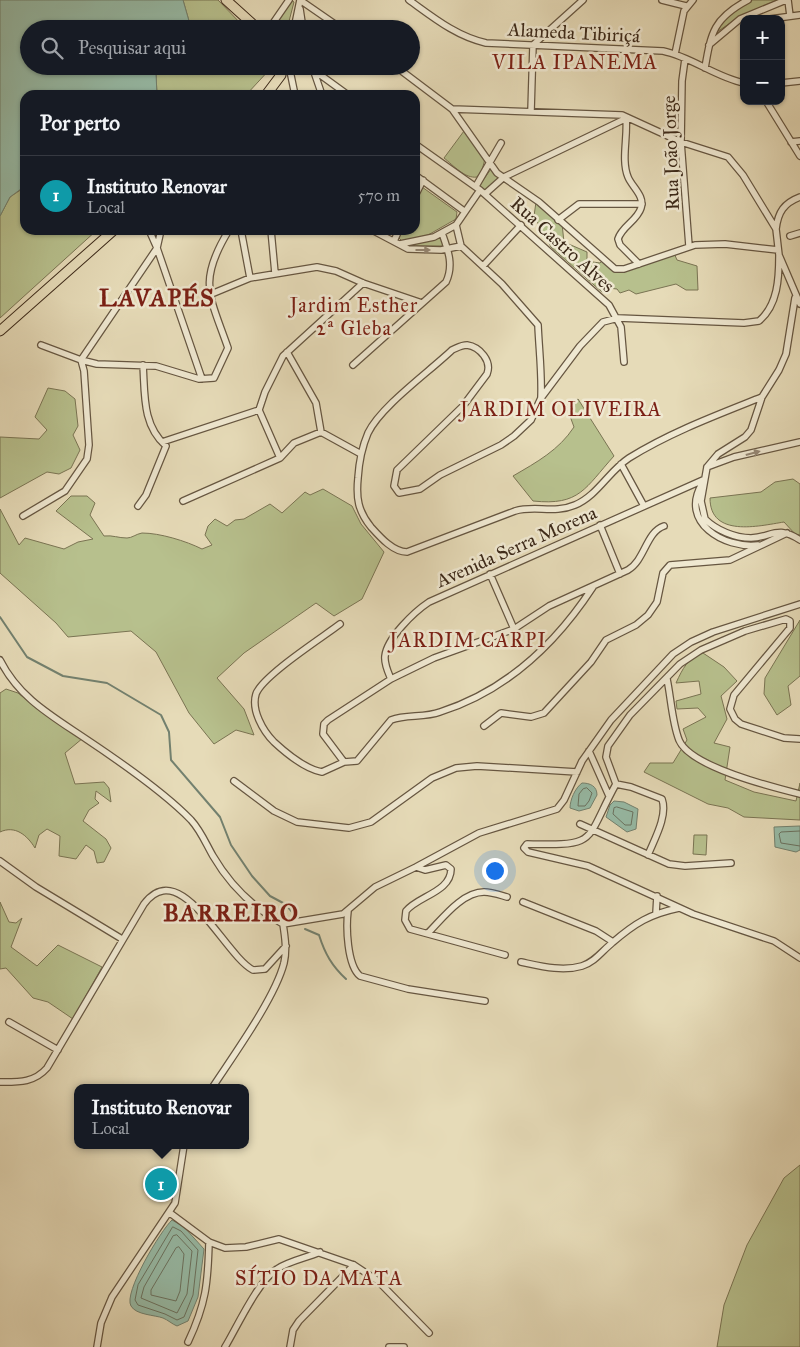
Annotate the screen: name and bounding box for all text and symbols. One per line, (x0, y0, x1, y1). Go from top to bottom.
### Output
map controls (740, 15, 785, 105)
button: + (740, 15, 785, 60)
street label: Alameda Tibiriçá (506, 18, 642, 47)
search box (20, 20, 420, 75)
icon: search (38, 34, 66, 62)
text: Pesquisar aqui (78, 36, 186, 59)
district label: VILA IPANEMA (491, 50, 658, 74)
button: − (740, 60, 785, 105)
street label: Rua João Jorge (657, 95, 685, 211)
text: Por perto (40, 110, 120, 136)
text: Instituto Renovar (87, 175, 227, 198)
text: 1 (53, 186, 59, 205)
text: 570 m (358, 186, 400, 205)
street label: Rua Castro Alves (506, 192, 620, 297)
text: Local (87, 198, 125, 217)
one-way arrow (416, 246, 432, 254)
district label: LAVAPÉS (99, 282, 215, 313)
district label: Jardim Esther 2ª Gleba (288, 293, 418, 340)
district label: JARDIM OLIVEIRA (458, 397, 662, 422)
one-way arrow (746, 448, 761, 456)
street label: Avenida Serra Morena (431, 500, 601, 593)
district label: JARDIM CARPI (387, 628, 547, 653)
your location (482, 858, 508, 884)
district label: BARREIRO (163, 898, 299, 928)
popup (74, 1084, 249, 1149)
text: Instituto Renovar (92, 1096, 231, 1119)
text: Local (92, 1119, 129, 1138)
pin: 1 (145, 1165, 177, 1203)
district label: SÍTIO DA MATA (235, 1264, 403, 1290)

